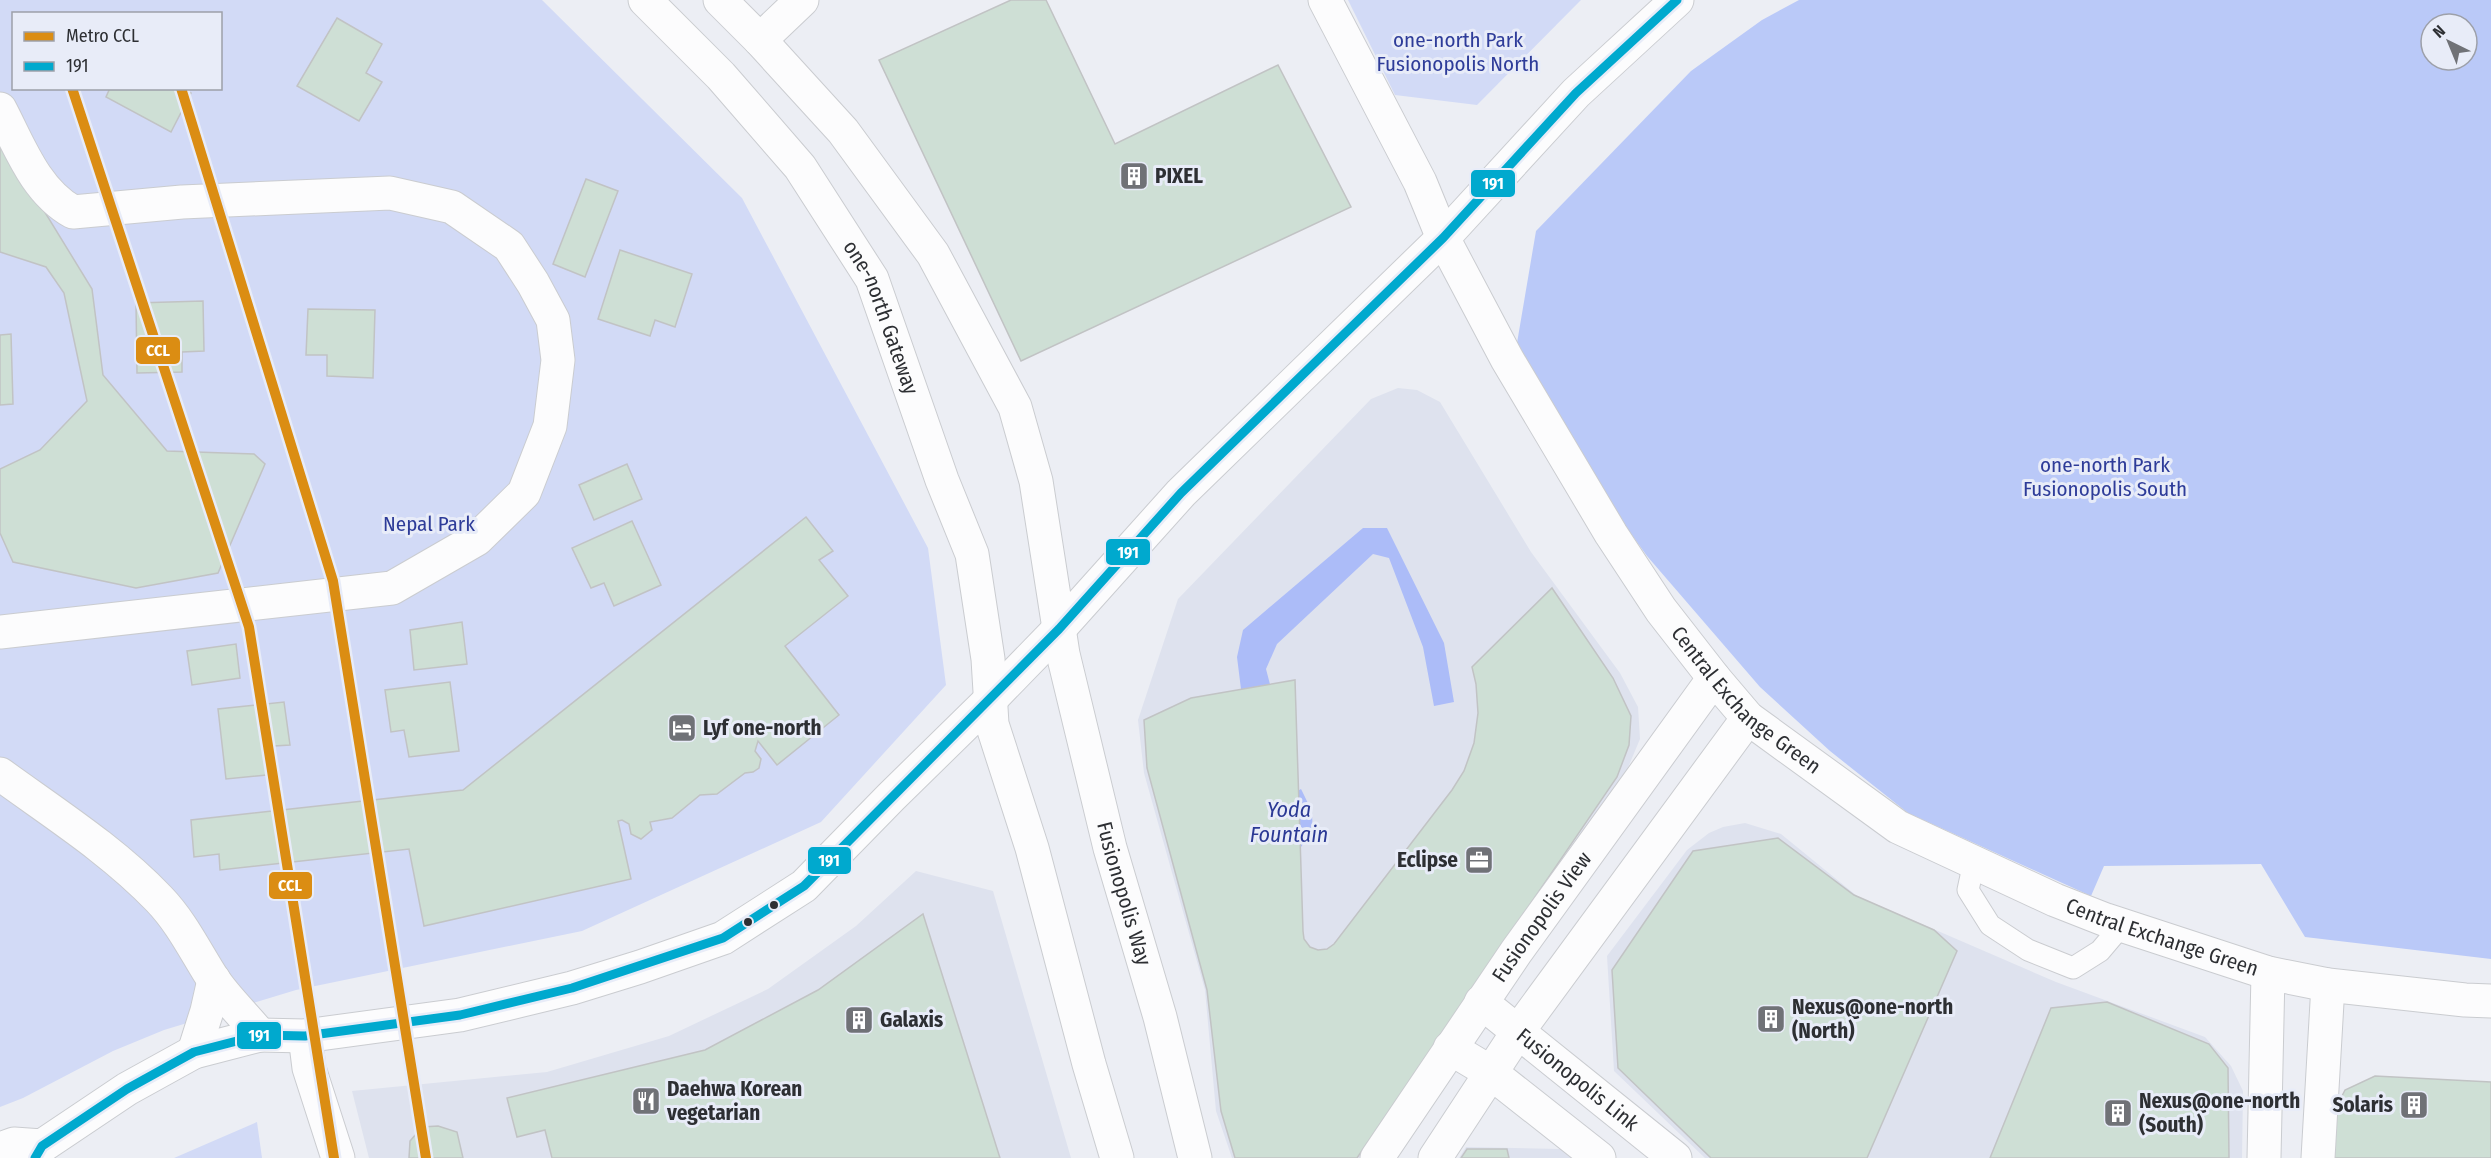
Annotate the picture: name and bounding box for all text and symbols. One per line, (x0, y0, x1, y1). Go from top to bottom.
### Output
legend (12, 12, 222, 90)
north arrow (2419, 12, 2479, 72)
text: N (2429, 21, 2449, 42)
text: Metro CCL (66, 25, 139, 47)
park label: one-north Park Fusionopolis North (1377, 27, 1539, 77)
text: 191 (66, 55, 88, 77)
building icon: PIXEL (1118, 160, 1150, 192)
place label: PIXEL (1155, 163, 1203, 189)
line badge: 191 (1470, 169, 1516, 198)
text: 191 (1482, 174, 1504, 193)
street label: one-north Gateway (838, 235, 924, 398)
line badge: CCL (135, 336, 181, 365)
text: CCL (146, 341, 171, 360)
park label: one-north Park Fusionopolis South (2023, 452, 2187, 502)
park label: Nepal Park (383, 511, 475, 537)
line badge: 191 (1105, 538, 1151, 566)
text: 191 (1117, 543, 1139, 562)
street label: Central Exchange Green (1665, 621, 1826, 780)
hotel icon: Lyf one-north (666, 712, 698, 744)
place label: Lyf one-north (703, 715, 822, 741)
water label: Yoda Fountain (1250, 796, 1328, 848)
street label: Fusionopolis Way (1091, 819, 1157, 969)
office icon: Eclipse (1463, 844, 1495, 876)
line badge: 191 (807, 846, 852, 875)
place label: Eclipse (1397, 847, 1458, 873)
street label: Fusionopolis View (1486, 847, 1597, 987)
text: 191 (818, 851, 840, 870)
line badge: CCL (268, 871, 313, 900)
text: CCL (278, 876, 303, 895)
street label: Central Exchange Green (2062, 893, 2262, 982)
unlabelled marker (768, 899, 780, 911)
unlabelled marker (742, 916, 754, 928)
place label: Nexus@one-north (North) (1792, 994, 1953, 1044)
building icon: Nexus@one-north (North) (1755, 1003, 1787, 1035)
building icon: Galaxis (843, 1004, 875, 1036)
place label: Galaxis (880, 1007, 943, 1033)
line badge: 191 (236, 1021, 282, 1050)
street label: Fusionopolis Link (1511, 1023, 1644, 1137)
text: 191 (248, 1026, 270, 1045)
place label: Daehwa Korean vegetarian (666, 1076, 802, 1126)
restaurant icon: Daehwa Korean vegetarian (630, 1085, 662, 1117)
place label: Nexus@one-north (South) (2139, 1088, 2300, 1138)
building icon: Solaris (2398, 1089, 2430, 1121)
place label: Solaris (2332, 1092, 2393, 1118)
building icon: Nexus@one-north (South) (2102, 1097, 2134, 1129)

